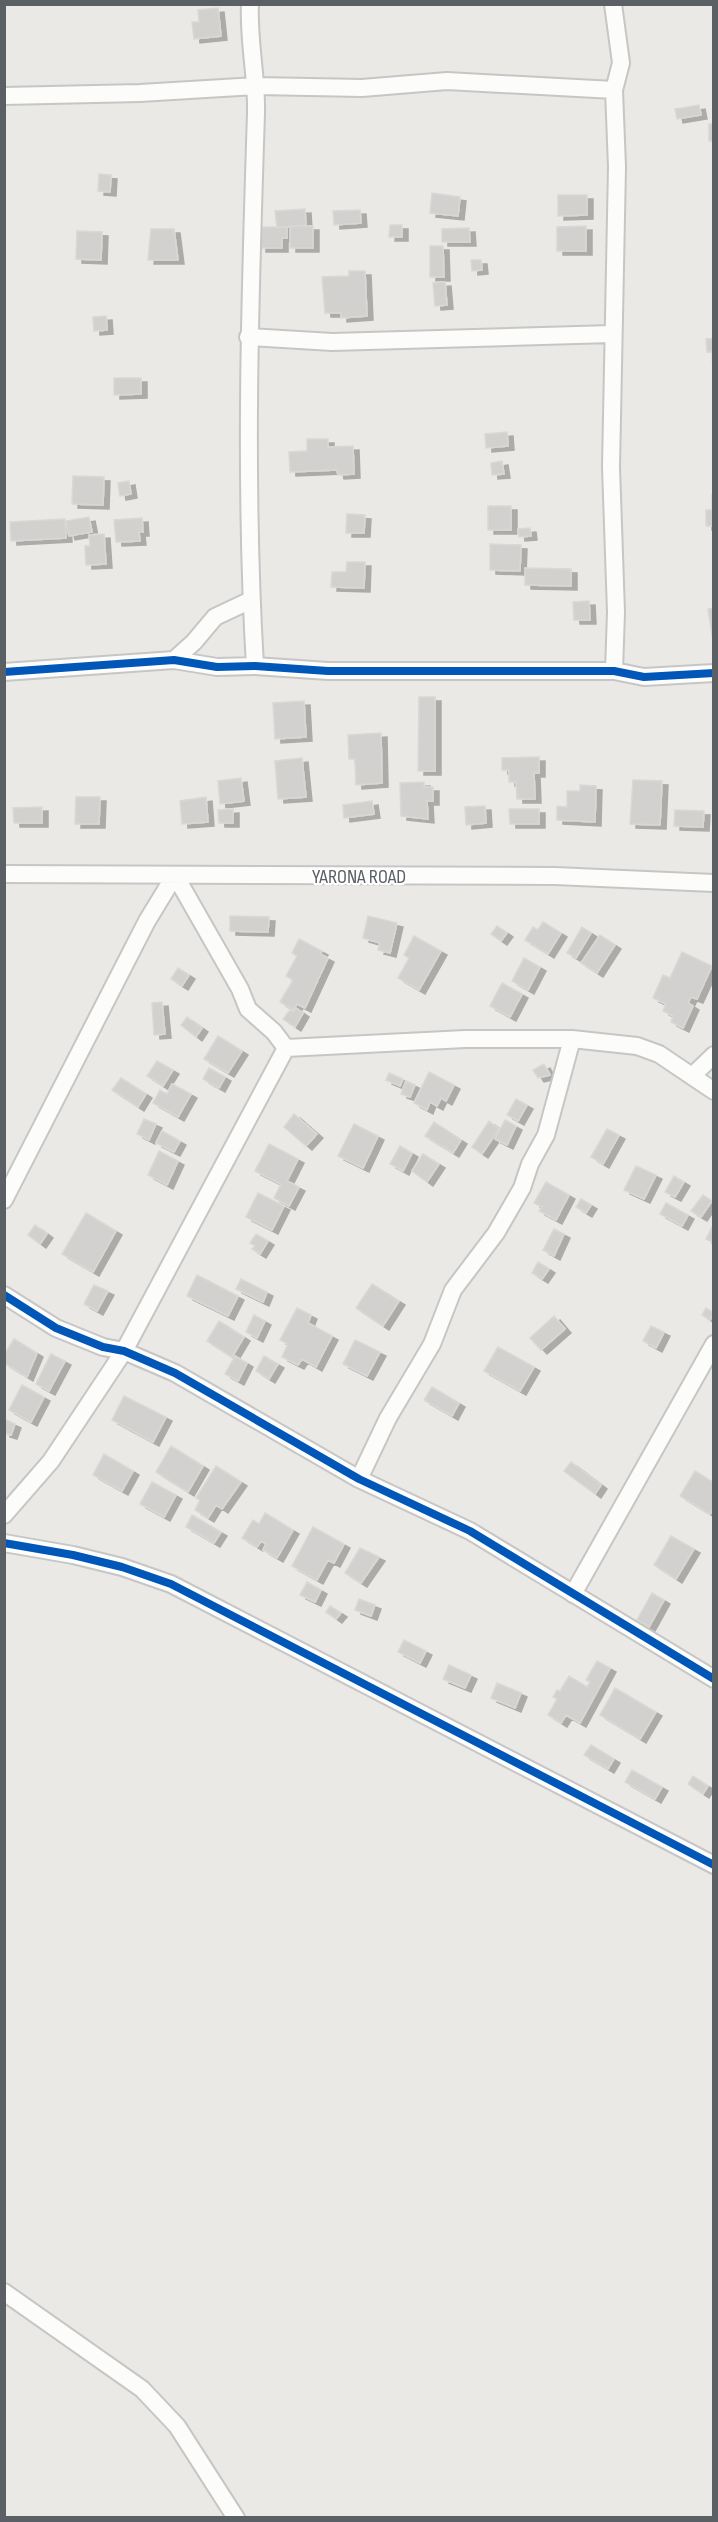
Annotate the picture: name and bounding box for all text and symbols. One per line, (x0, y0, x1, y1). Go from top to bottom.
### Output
street label: YARONA ROAD (312, 865, 406, 889)

